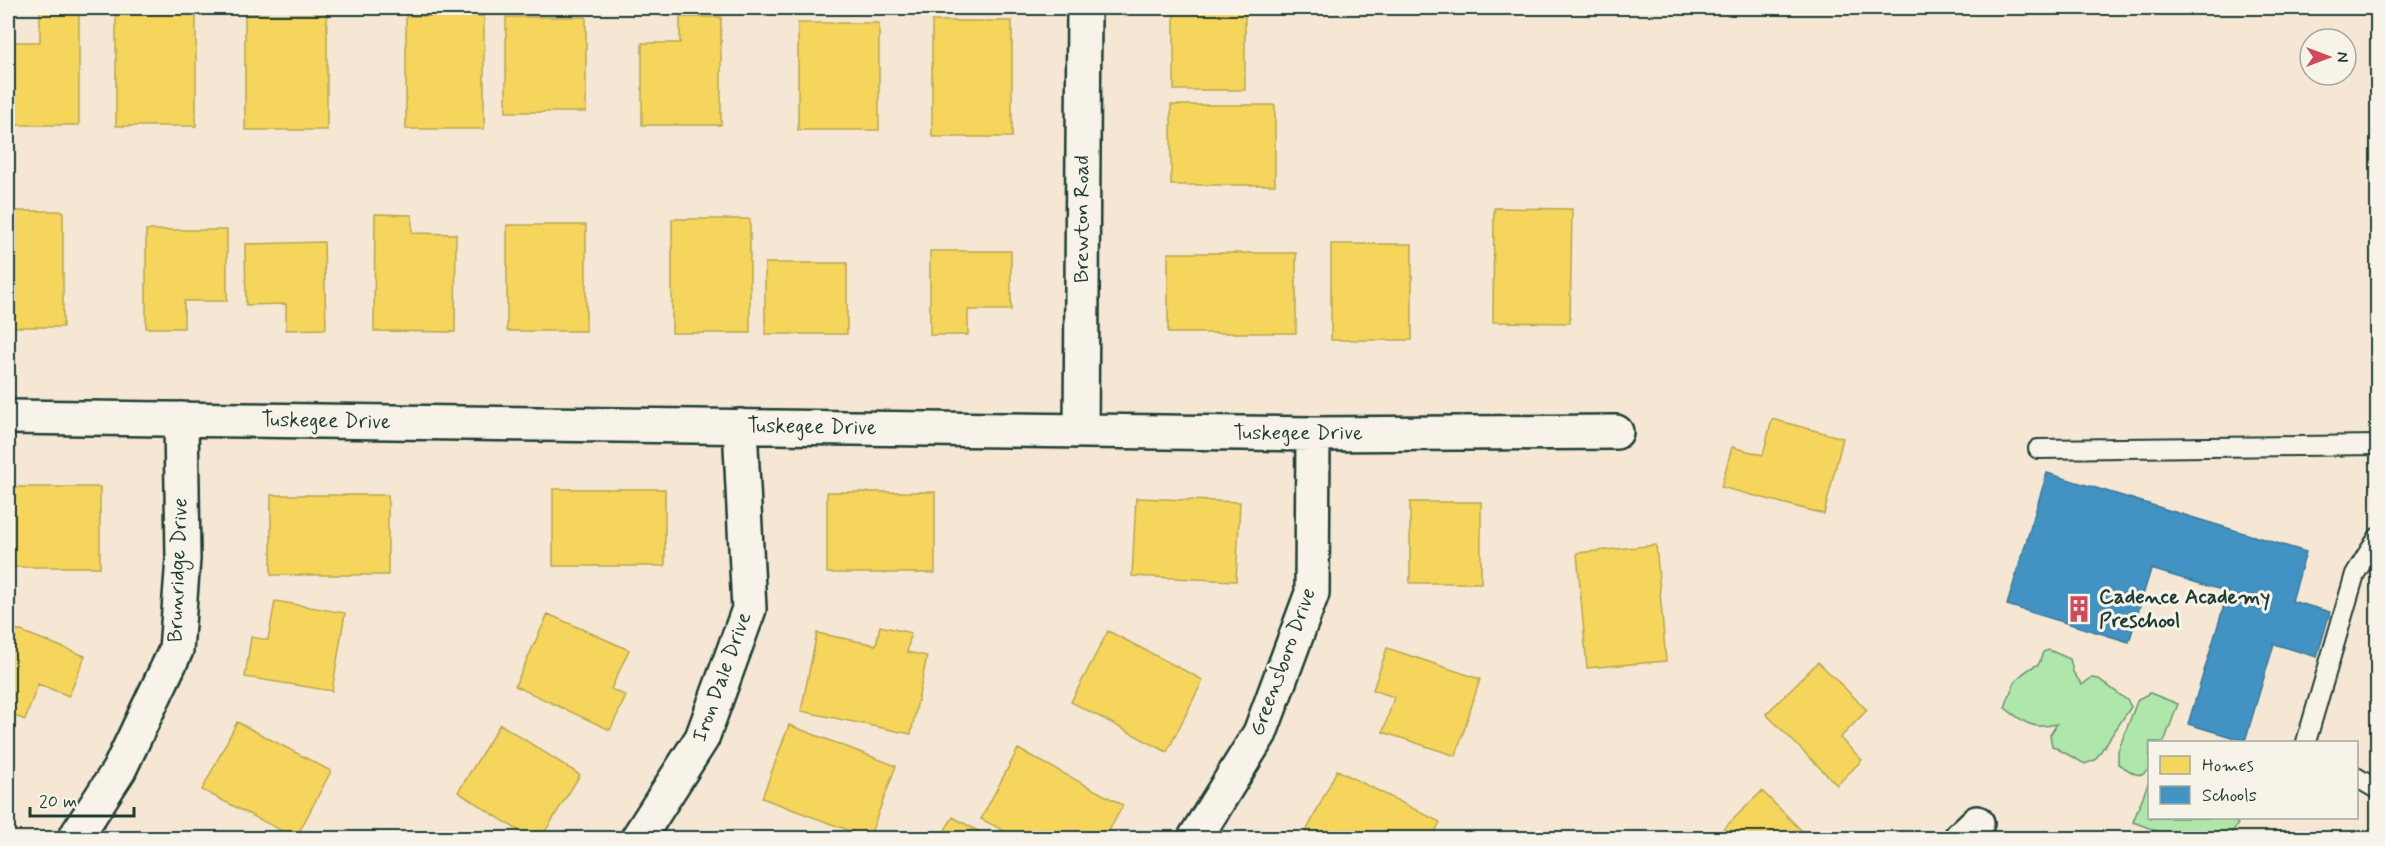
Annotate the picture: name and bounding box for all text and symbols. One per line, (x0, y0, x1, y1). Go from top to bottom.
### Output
north arrow (2298, 27, 2358, 87)
text: N (2331, 52, 2352, 62)
street label: Brewton Road (1068, 155, 1096, 283)
street label: Tuskegee Drive (261, 406, 391, 436)
street label: Tuskegee Drive (747, 412, 877, 442)
street label: Tuskegee Drive (1233, 419, 1363, 447)
street label: Brunridge Drive (161, 497, 196, 643)
place label: Cadence Academy Preschool (2099, 583, 2270, 635)
street label: Greensboro Drive (1243, 584, 1323, 740)
building icon: Cadence Academy Preschool (2064, 594, 2094, 624)
street label: Iron Dale Drive (686, 608, 758, 746)
legend (2148, 741, 2358, 819)
text: Homes (2202, 754, 2254, 778)
scale bar (30, 780, 134, 818)
text: Schools (2202, 784, 2257, 808)
text: 20 m (39, 790, 77, 814)

